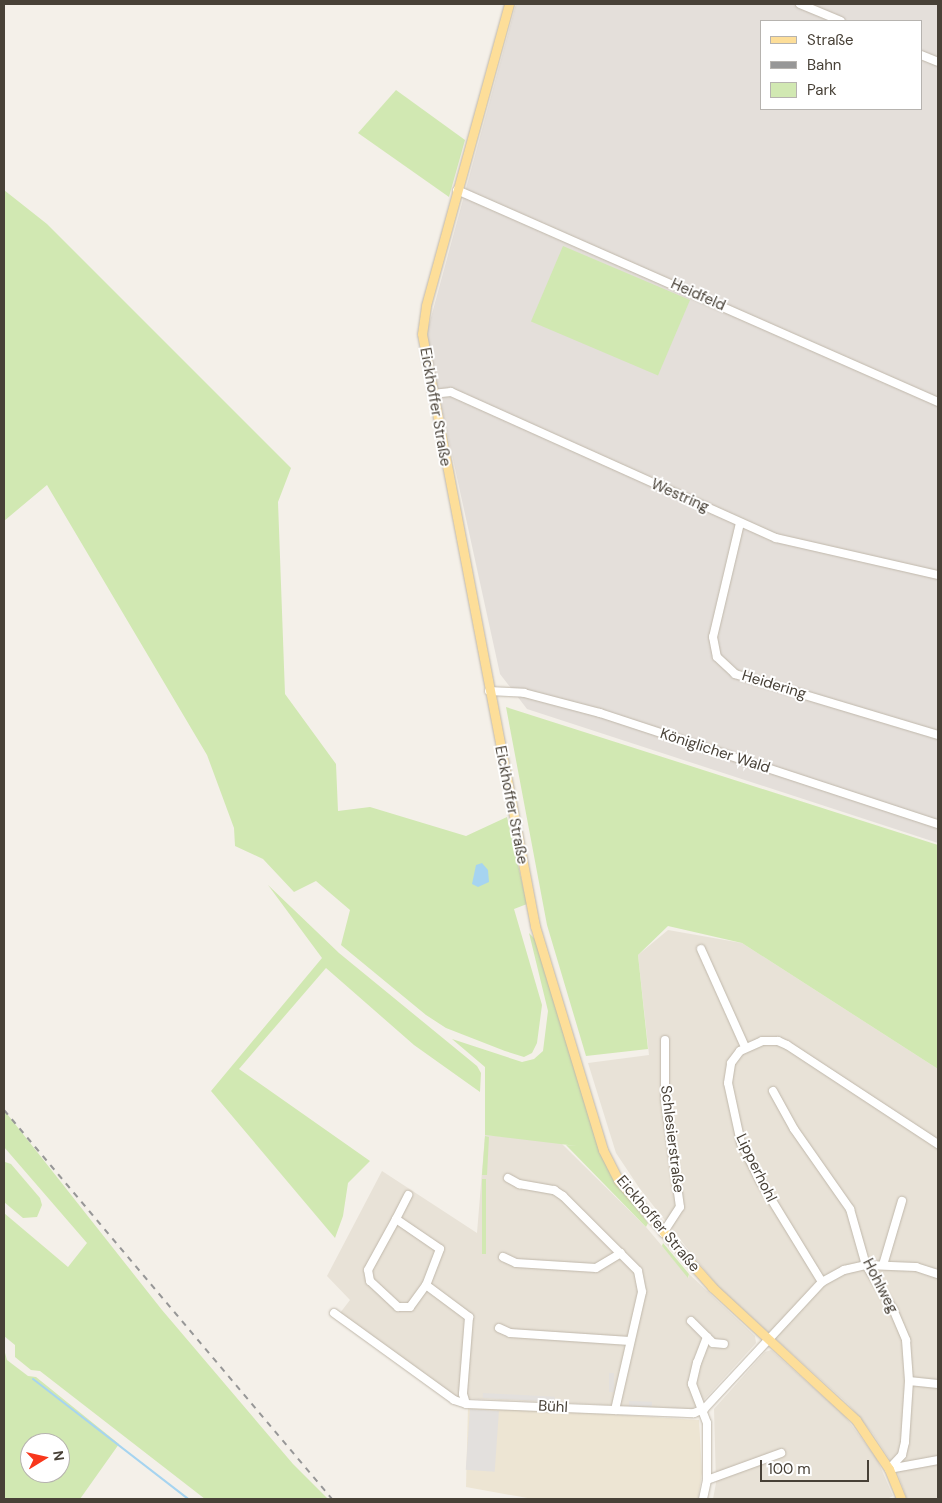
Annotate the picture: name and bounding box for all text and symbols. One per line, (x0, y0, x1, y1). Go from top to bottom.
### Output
legend (760, 20, 922, 110)
text: Straße (807, 30, 854, 50)
text: Bahn (807, 55, 841, 75)
text: Park (807, 80, 837, 100)
street label: Heidfeld (668, 275, 728, 315)
street label: Eickhoffer Straße (416, 346, 454, 468)
street label: Westring (648, 475, 712, 517)
street label: Heidering (740, 667, 808, 703)
street label: Königlicher Wald (658, 725, 772, 777)
street label: Eickhoffer Straße (491, 744, 531, 866)
street label: Schlesierstraße (656, 1084, 688, 1194)
street label: Lipperhohl (732, 1131, 780, 1205)
street label: Eickhoffer Straße (612, 1172, 704, 1276)
street label: Hohlweg (859, 1256, 901, 1316)
street label: Bühl (538, 1397, 568, 1417)
north arrow (20, 1433, 70, 1483)
text: N (49, 1449, 69, 1462)
scale bar (762, 1450, 871, 1482)
text: 100 m (768, 1459, 811, 1479)

